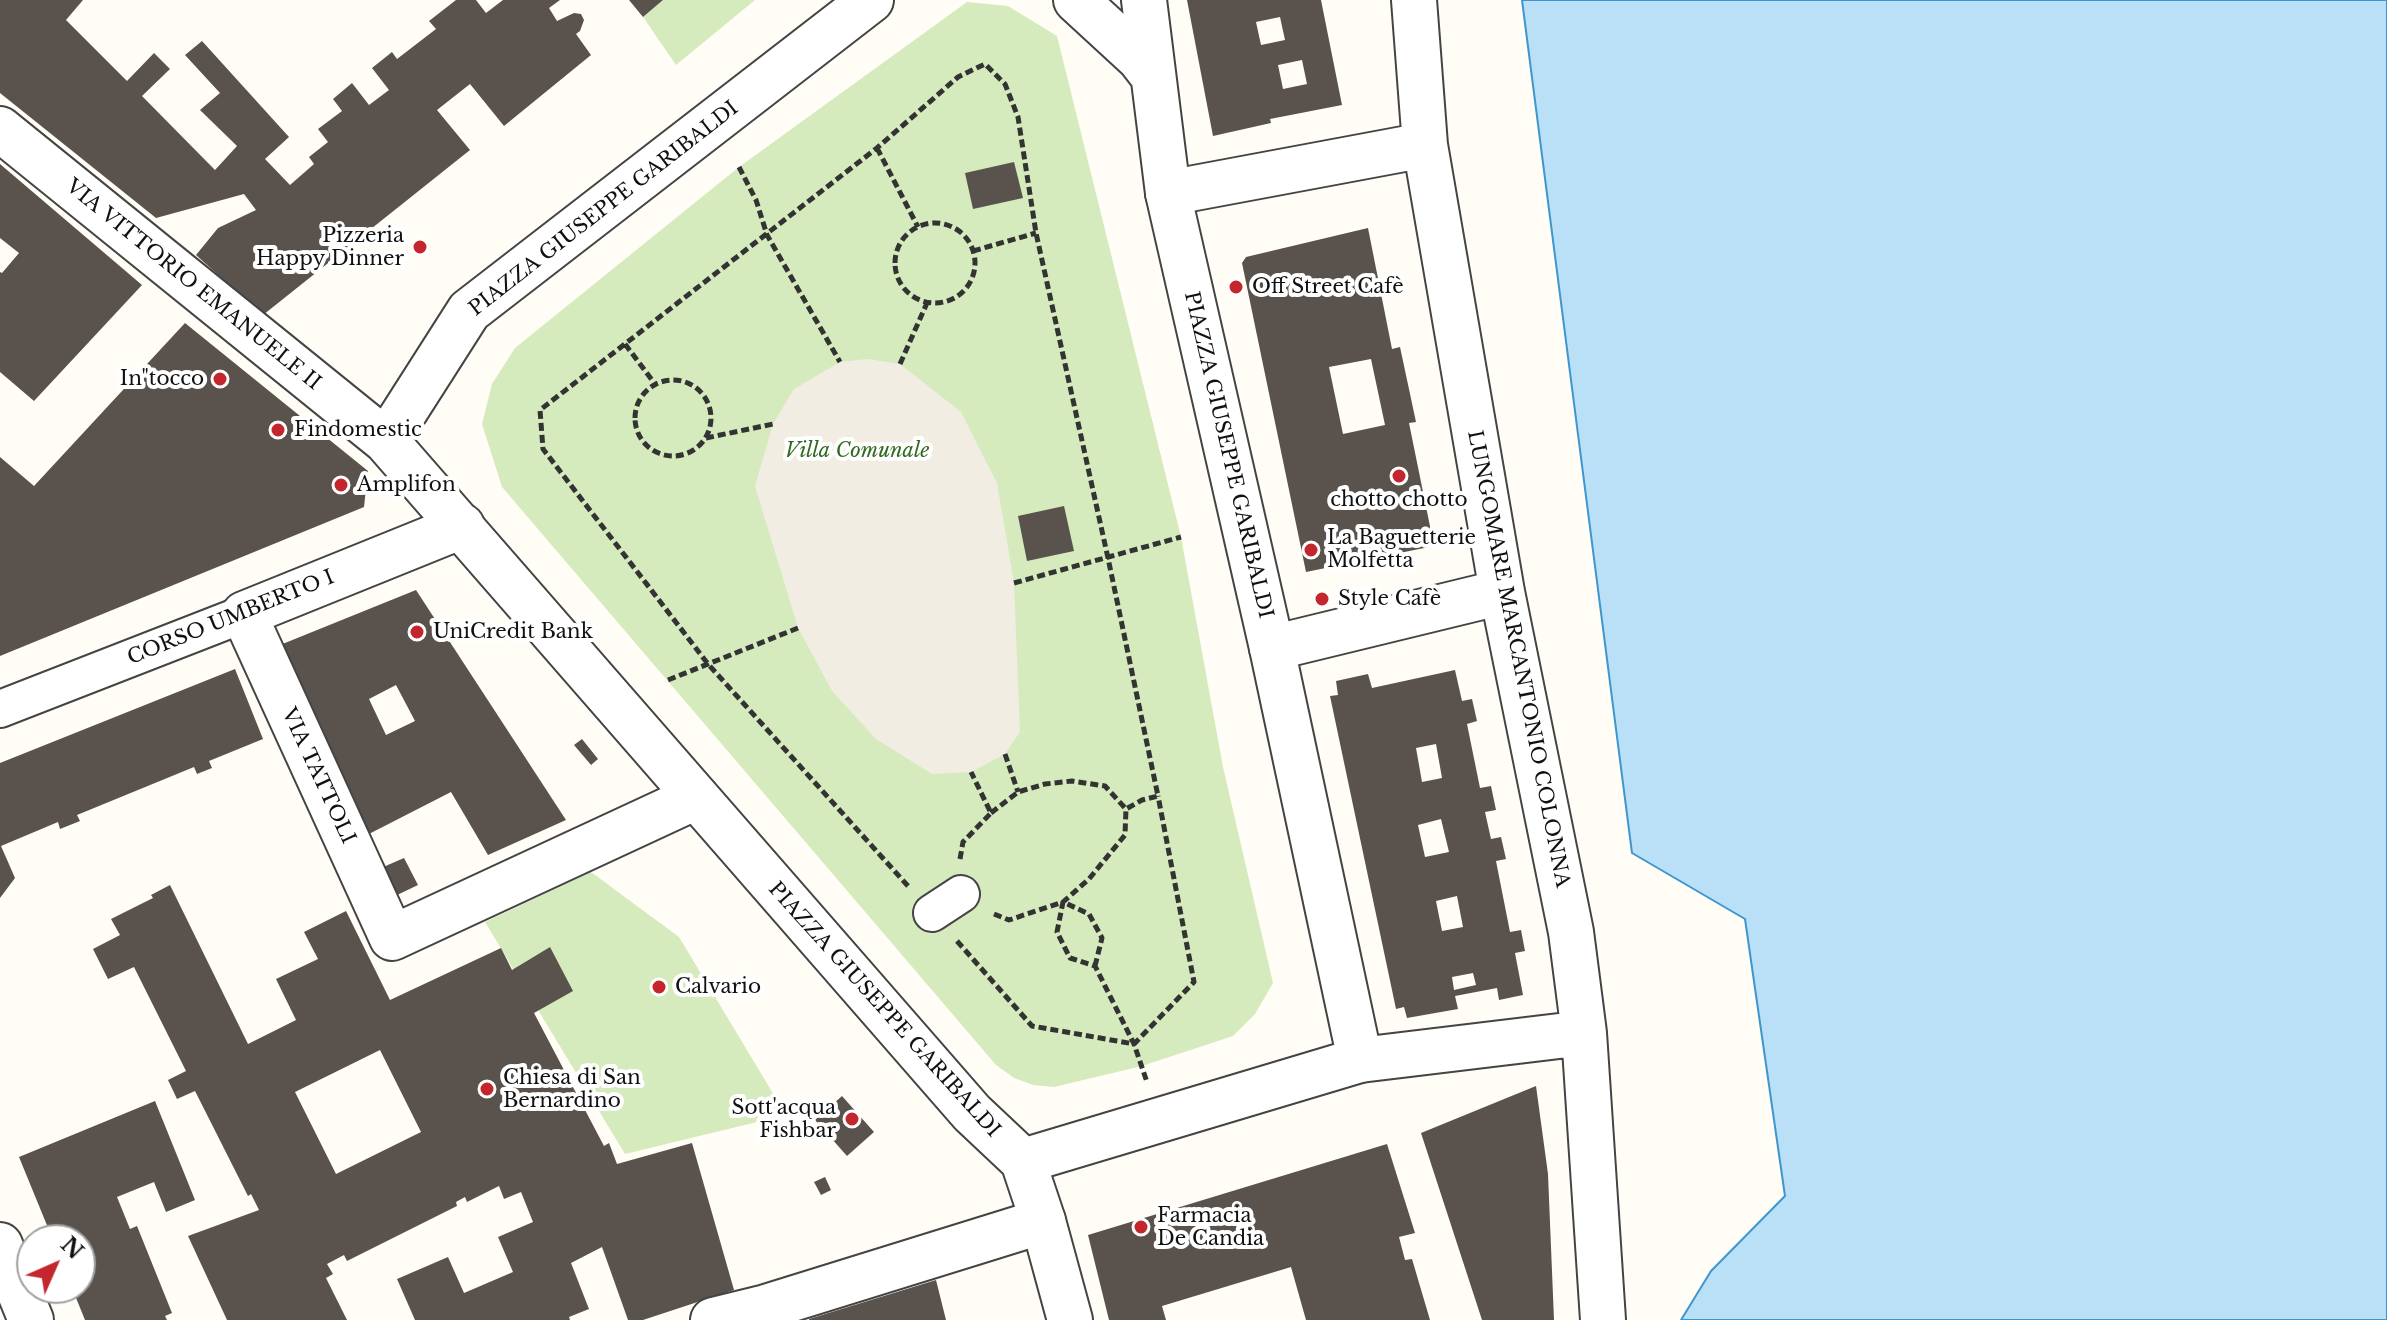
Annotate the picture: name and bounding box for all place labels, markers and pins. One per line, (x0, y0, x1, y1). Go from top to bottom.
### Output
place label: Pizzeria Happy Dinner (256, 224, 404, 271)
marker: Pizzeria Happy Dinner (411, 238, 429, 256)
place label: Off Street Cafè (1252, 275, 1404, 299)
marker: Off Street Cafè (1227, 278, 1245, 296)
place label: In"tocco (120, 367, 204, 391)
marker: In"tocco (211, 370, 229, 388)
place label: Findomestic (294, 418, 422, 442)
marker: Findomestic (269, 421, 287, 439)
marker: chotto chotto (1390, 467, 1408, 485)
place label: Amplifon (357, 473, 456, 497)
marker: Amplifon (332, 476, 350, 494)
place label: chotto chotto (1330, 488, 1468, 512)
place label: La Baguetterie Molfetta (1327, 526, 1476, 573)
marker: La Baguetterie Molfetta (1302, 541, 1320, 559)
place label: Style Cafè (1338, 587, 1441, 611)
marker: Style Cafè (1313, 590, 1331, 608)
place label: UniCredit Bank (433, 620, 593, 644)
marker: UniCredit Bank (408, 623, 426, 641)
place label: Calvario (675, 975, 761, 999)
marker: Calvario (650, 978, 668, 996)
place label: Chiesa di San Bernardino (503, 1066, 641, 1113)
marker: Chiesa di San Bernardino (478, 1080, 496, 1098)
place label: Sott'acqua Fishbar (732, 1096, 836, 1143)
marker: Sott'acqua Fishbar (843, 1110, 861, 1128)
place label: Farmacia De Candia (1157, 1204, 1264, 1251)
marker: Farmacia De Candia (1132, 1218, 1150, 1236)

